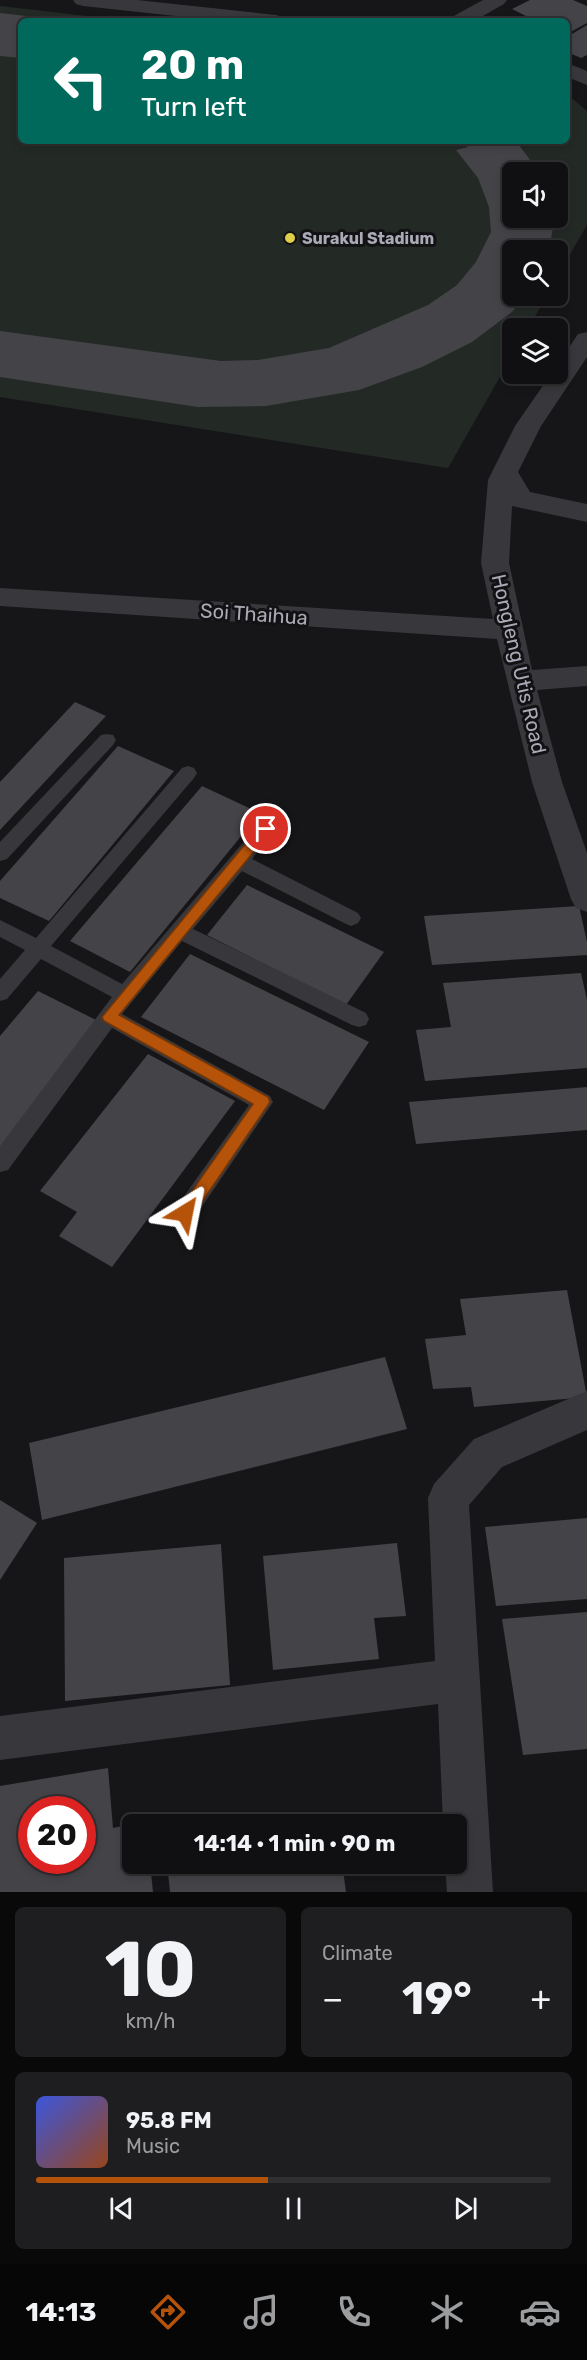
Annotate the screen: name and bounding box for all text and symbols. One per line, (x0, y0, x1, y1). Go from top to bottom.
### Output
text: 20 m (141, 40, 244, 90)
icon: left (42, 42, 120, 120)
text: Turn left (141, 91, 246, 123)
map controls (502, 162, 568, 384)
button: sound (502, 162, 568, 228)
place label: Surakul Stadium (302, 229, 434, 248)
marker: Surakul Stadium (283, 231, 297, 245)
button: search (502, 240, 568, 306)
button: layers (502, 318, 568, 384)
street label: Hongleng Utis Road (487, 572, 551, 756)
street label: Soi Thaihua (199, 598, 309, 630)
pin (240, 803, 291, 854)
icon: arrive (249, 812, 282, 845)
position arrow (153, 1181, 217, 1245)
speed limit sign: 20 (18, 1796, 96, 1874)
text: 14:14 · 1 min · 90 m (194, 1830, 395, 1857)
text: 10 (105, 1923, 196, 2016)
text: Climate (322, 1941, 393, 1965)
text: 19° (402, 1972, 472, 2025)
text: − (322, 1979, 343, 2018)
text: + (530, 1979, 551, 2018)
text: km/h (126, 2009, 175, 2033)
text: 95.8 FM (126, 2107, 212, 2134)
text: Music (126, 2134, 180, 2158)
icon: previous (105, 2192, 138, 2225)
icon: pause (277, 2192, 310, 2225)
icon: next (449, 2192, 482, 2225)
icon: directions (147, 2291, 189, 2333)
icon: music (240, 2291, 282, 2333)
icon: phone (333, 2291, 375, 2333)
icon: climate (426, 2291, 468, 2333)
icon: car (519, 2291, 561, 2333)
text: 14:13 (26, 2296, 96, 2328)

